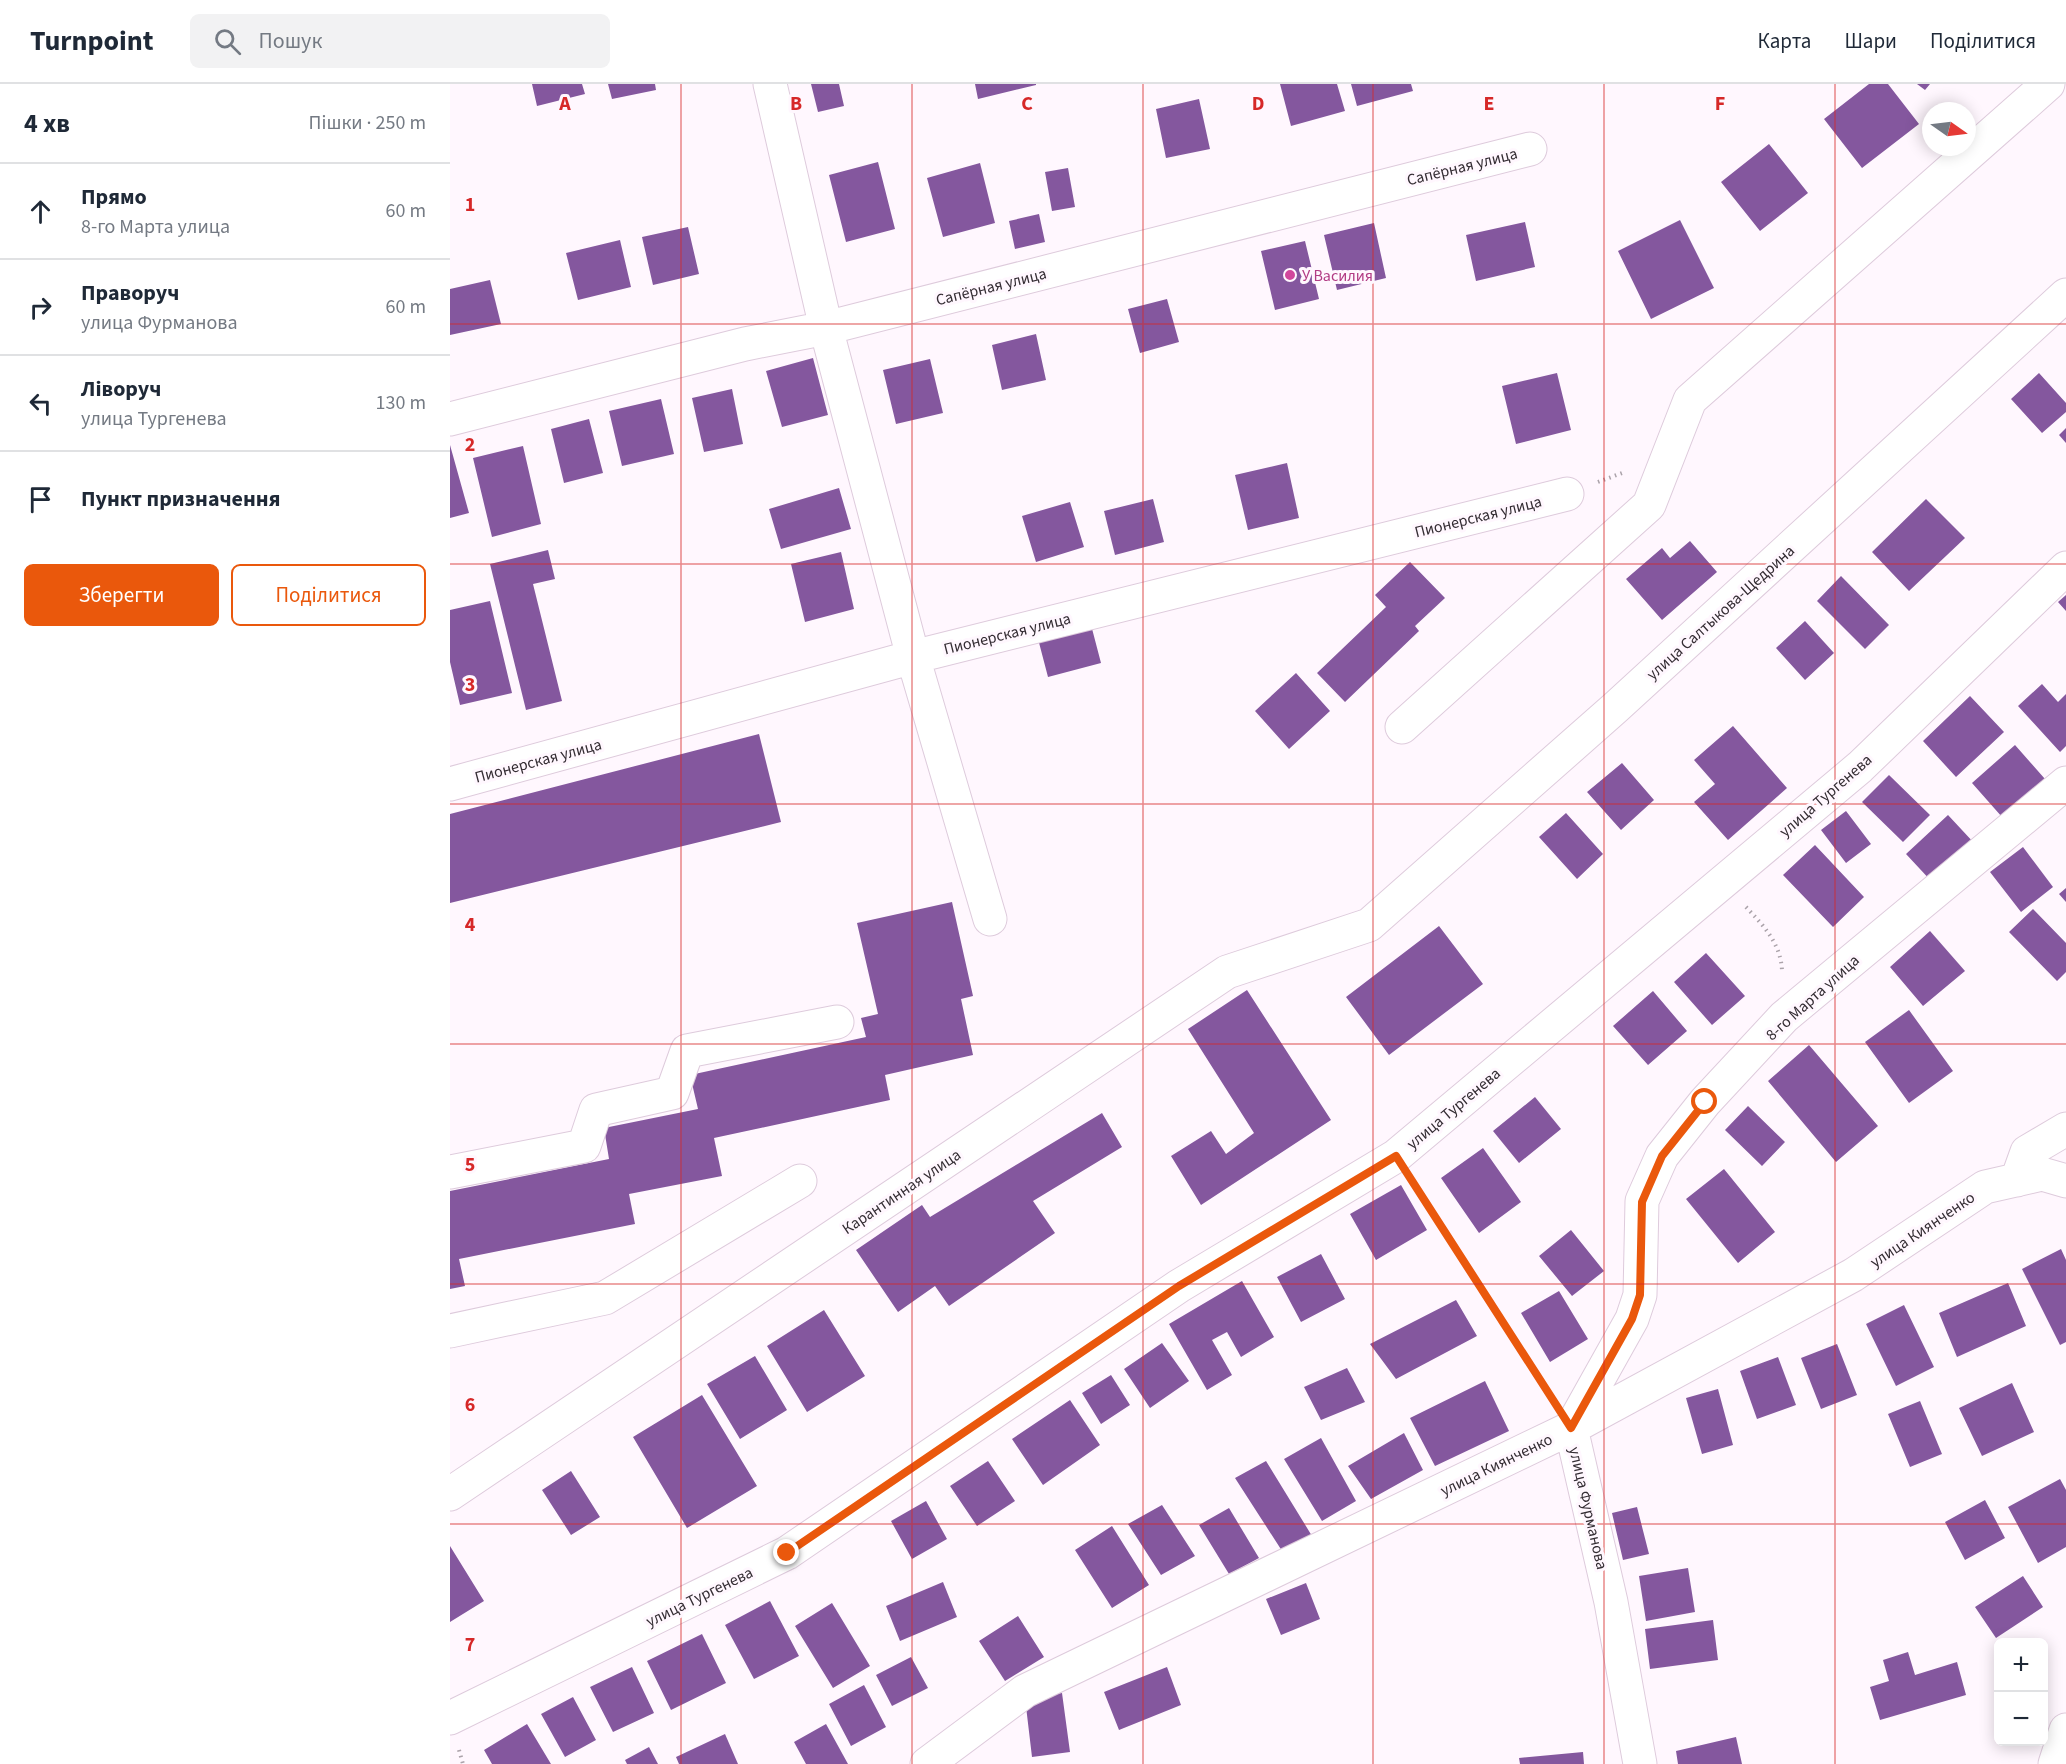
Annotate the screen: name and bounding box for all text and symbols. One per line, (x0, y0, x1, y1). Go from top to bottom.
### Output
search box (190, 14, 610, 68)
text: Turnpoint (30, 21, 154, 61)
icon: search (211, 25, 244, 58)
text: Пошук (259, 25, 322, 57)
text: Карта (1758, 26, 1811, 56)
text: Шари (1844, 26, 1897, 56)
text: Поділитися (1930, 26, 2036, 56)
text: A (558, 90, 571, 118)
text: B (790, 90, 802, 118)
text: C (1021, 90, 1033, 118)
text: D (1252, 90, 1264, 118)
text: E (1484, 90, 1494, 118)
text: F (1715, 90, 1725, 118)
north arrow (1922, 102, 1976, 156)
text: 4 хв (24, 105, 70, 142)
text: Пішки · 250 m (309, 109, 426, 137)
street label: Сапёрная улица (1405, 143, 1520, 191)
text: Прямо (81, 181, 147, 213)
text: 1 (465, 191, 475, 219)
icon: ahead (24, 195, 57, 228)
text: 60 m (386, 197, 426, 225)
text: 8-го Марта улица (81, 213, 230, 241)
street label: Сапёрная улица (934, 263, 1049, 311)
place label: У Василия (1302, 265, 1373, 287)
marker: У Василия (1283, 268, 1297, 282)
text: Праворуч (81, 277, 179, 309)
icon: right (24, 291, 57, 324)
text: 60 m (386, 293, 426, 321)
text: улица Фурманова (81, 309, 238, 337)
text: Ліворуч (81, 373, 161, 405)
icon: left (24, 387, 57, 420)
text: 130 m (376, 389, 426, 417)
text: улица Тургенева (81, 405, 227, 433)
text: 2 (465, 431, 475, 459)
icon: arrive (24, 483, 57, 516)
text: Пункт призначення (81, 483, 281, 515)
street label: Пионерская улица (1412, 491, 1544, 543)
street label: улица Салтыкова-Щедрина (1642, 540, 1799, 685)
button: Зберегти (24, 564, 219, 626)
button: Поділитися (231, 564, 426, 626)
street label: Пионерская улица (941, 608, 1073, 660)
text: 3 (465, 671, 475, 699)
street label: Пионерская улица (472, 733, 604, 788)
street label: улица Тургенева (1774, 749, 1877, 842)
text: 4 (465, 911, 476, 939)
street label: 8-го Марта улица (1761, 950, 1864, 1046)
street label: улица Тургенева (1402, 1063, 1505, 1155)
route start (1691, 1088, 1717, 1114)
street label: Карантинная улица (838, 1144, 965, 1240)
text: 5 (465, 1151, 475, 1179)
street label: улица Киянченко (1866, 1187, 1979, 1273)
text: 6 (465, 1391, 475, 1419)
street label: улица Киянченко (1437, 1428, 1556, 1502)
street label: улица Фурманова (1563, 1445, 1613, 1572)
route end (773, 1539, 799, 1565)
street label: улица Тургенева (642, 1561, 757, 1632)
text: 7 (465, 1631, 475, 1659)
map controls (1994, 1638, 2048, 1746)
button: + (1994, 1638, 2048, 1692)
button: − (1994, 1692, 2048, 1746)

